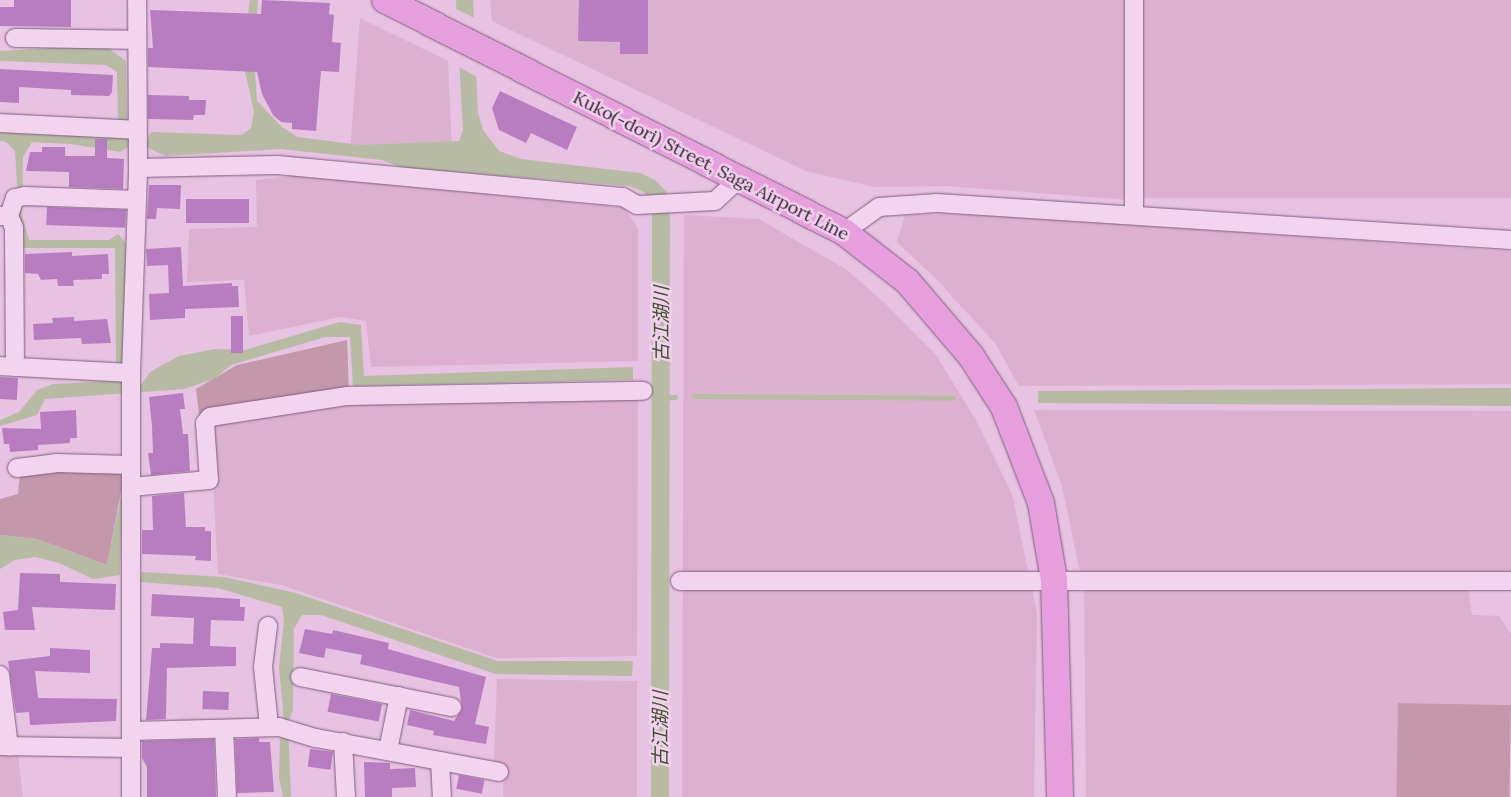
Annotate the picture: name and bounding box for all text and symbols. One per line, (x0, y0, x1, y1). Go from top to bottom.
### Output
street label: Kuko(-dori) Street, Saga Airport Line (569, 87, 853, 245)
water label: 古江湖川 (651, 286, 673, 362)
water label: 古江湖川 (650, 691, 672, 767)

